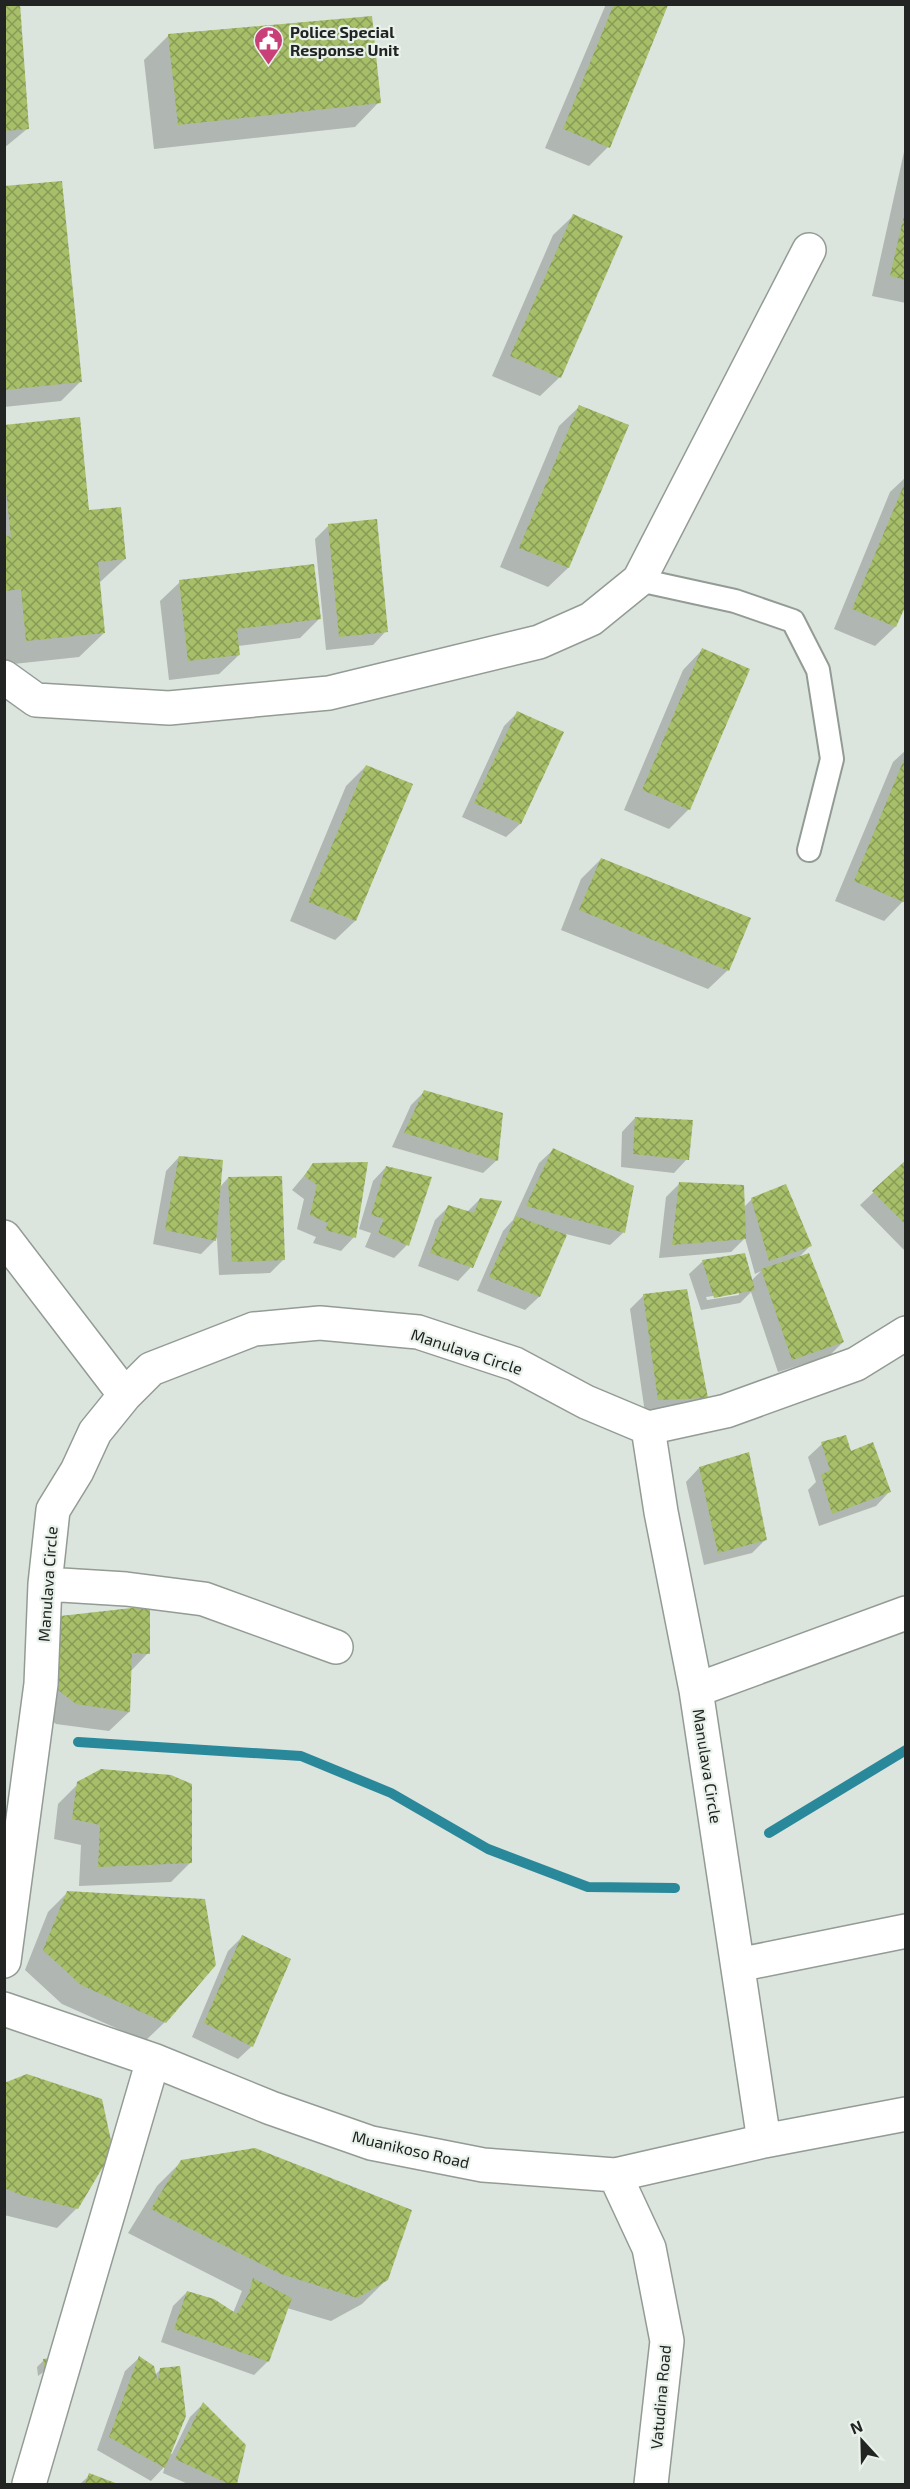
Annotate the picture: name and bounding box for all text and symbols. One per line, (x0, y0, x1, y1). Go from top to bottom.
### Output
place label: Police Special Response Unit (290, 22, 399, 59)
public building icon: Police Special Response Unit (253, 24, 285, 66)
street label: Manulava Circle (409, 1324, 525, 1378)
street label: Manulava Circle (33, 1525, 61, 1643)
street label: Manulava Circle (690, 1707, 726, 1825)
street label: Muanikoso Road (350, 2126, 472, 2172)
street label: Vatudina Road (646, 2344, 674, 2450)
north arrow (832, 2411, 892, 2471)
text: N (847, 2416, 865, 2438)

